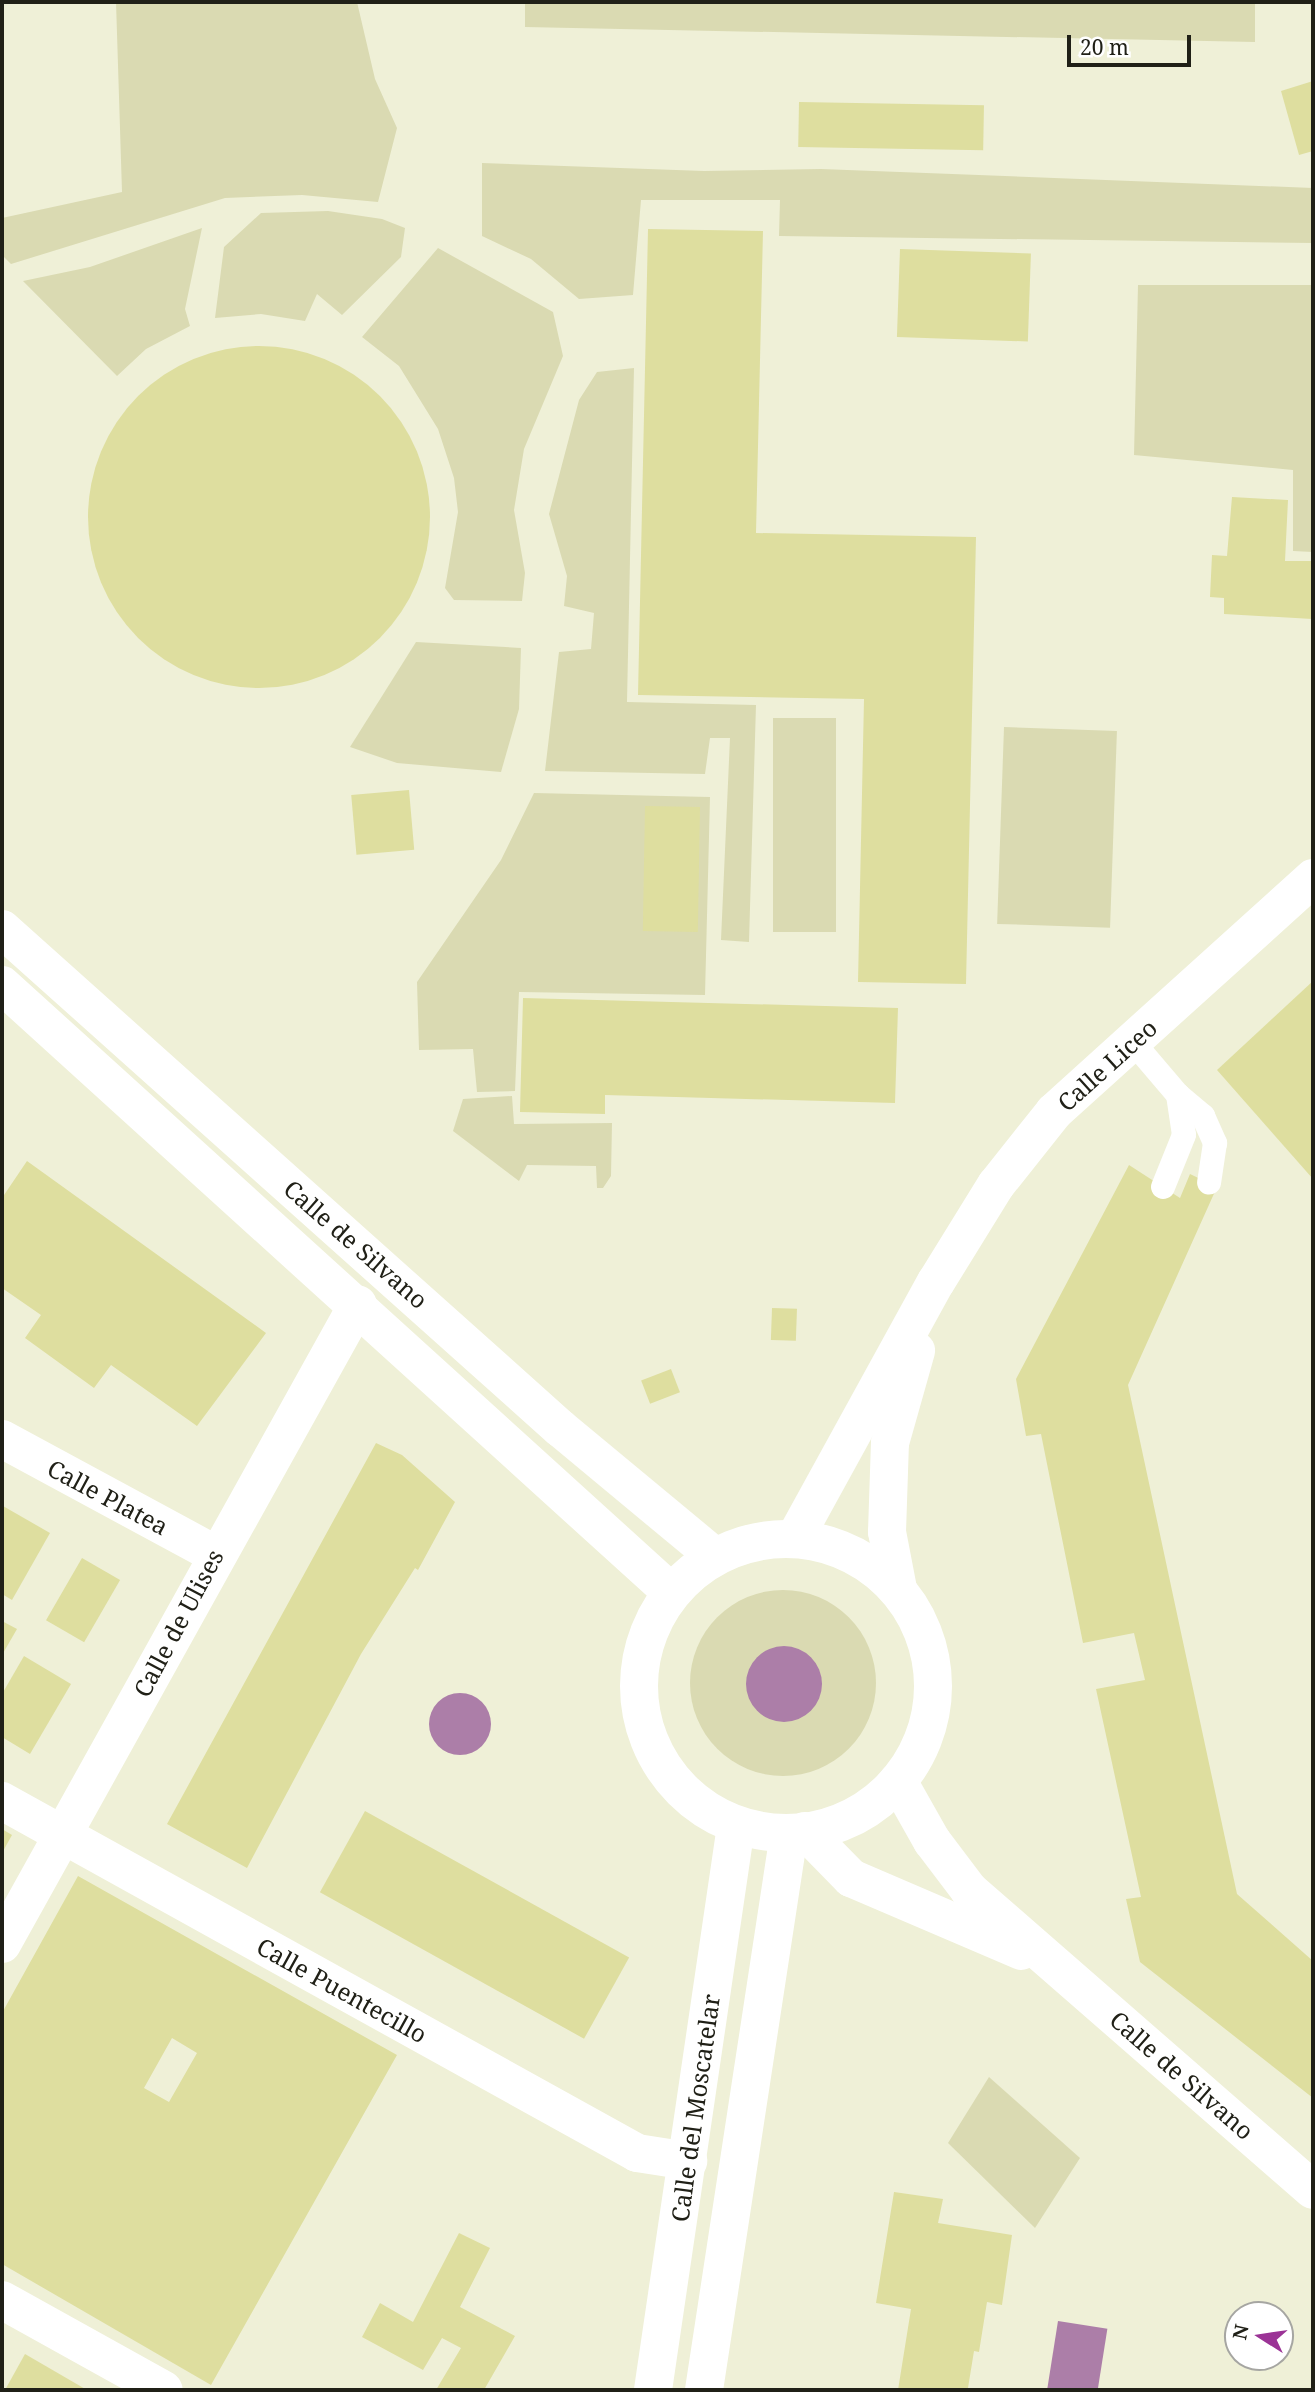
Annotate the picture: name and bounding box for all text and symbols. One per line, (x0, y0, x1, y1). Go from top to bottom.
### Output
scale bar (1070, 21, 1194, 65)
text: 20 m (1080, 33, 1129, 61)
street label: Calle Liceo (1052, 1013, 1162, 1117)
street label: Calle de Silvano (278, 1174, 434, 1314)
street label: Calle Platea (43, 1453, 173, 1541)
street label: Calle de Ulises (127, 1544, 229, 1702)
street label: Calle Puentecillo (252, 1931, 432, 2049)
street label: Calle del Moscatelar (665, 1992, 725, 2224)
street label: Calle de Silvano (1104, 2005, 1260, 2145)
north arrow (1224, 2301, 1294, 2371)
text: N (1226, 2322, 1255, 2342)

